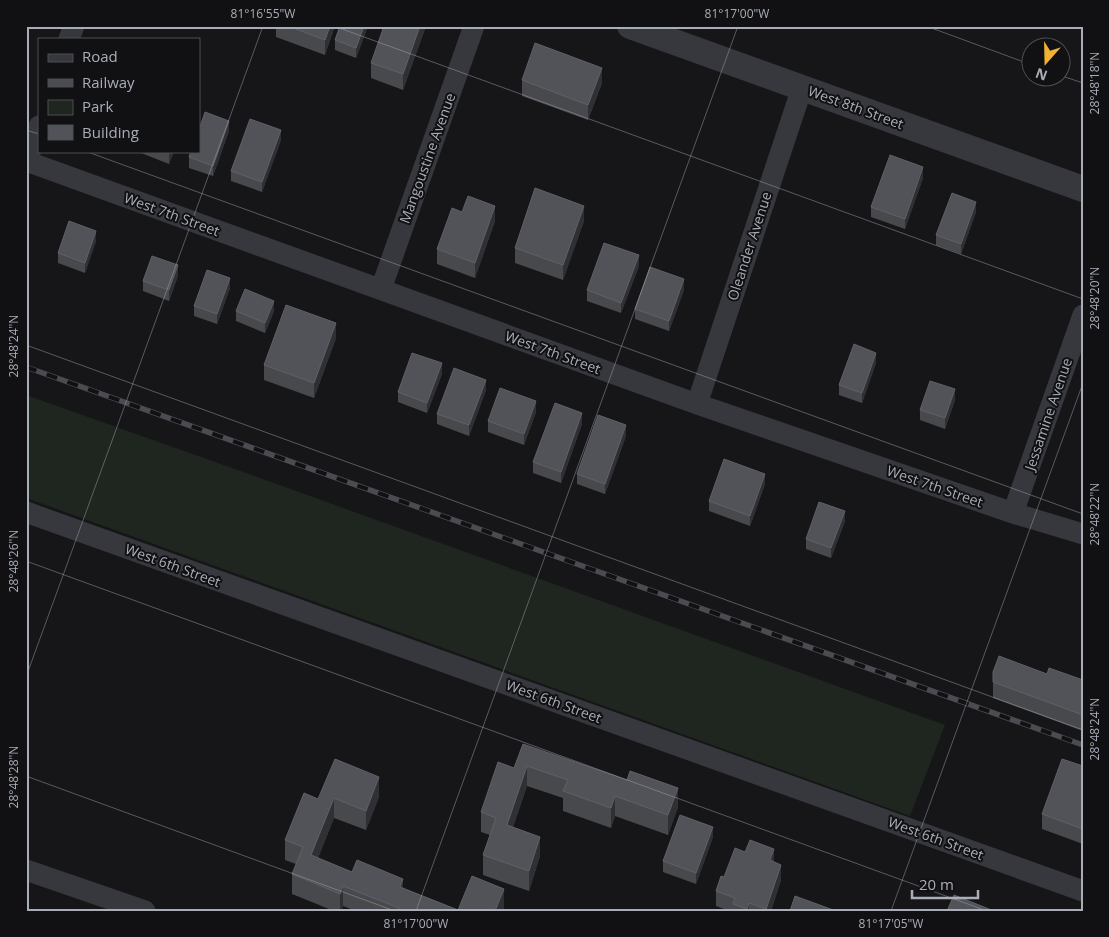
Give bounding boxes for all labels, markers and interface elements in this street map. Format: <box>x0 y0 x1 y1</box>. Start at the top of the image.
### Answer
text: 81°16'55"W <box>231 5 295 22</box>
text: 81°17'00"W <box>705 5 769 22</box>
legend <box>38 38 200 152</box>
north arrow <box>1022 38 1072 88</box>
text: Road <box>82 46 118 66</box>
text: 28°48'18"N <box>1086 52 1103 114</box>
text: N <box>1033 64 1050 86</box>
text: Railway <box>82 72 135 92</box>
street label: West 8th Street <box>806 81 906 133</box>
street label: Mangoustine Avenue <box>395 90 460 226</box>
text: Park <box>82 96 113 116</box>
text: Building <box>82 122 139 142</box>
street label: West 7th Street <box>122 188 222 240</box>
street label: Oleander Avenue <box>722 189 776 303</box>
text: 28°48'20"N <box>1086 267 1103 329</box>
text: 28°48'24"N <box>5 315 22 377</box>
street label: West 7th Street <box>503 326 603 378</box>
street label: Jessamine Avenue <box>1019 355 1076 475</box>
street label: West 7th Street <box>884 461 986 511</box>
text: 28°48'22"N <box>1086 483 1103 545</box>
text: 28°48'26"N <box>5 530 22 592</box>
street label: West 6th Street <box>123 539 223 591</box>
street label: West 6th Street <box>504 675 604 727</box>
text: 28°48'24"N <box>1086 698 1103 760</box>
text: 28°48'28"N <box>5 746 22 808</box>
street label: West 6th Street <box>886 812 986 864</box>
scale bar <box>912 867 978 899</box>
text: 20 m <box>919 874 954 894</box>
text: 81°17'00"W <box>384 915 448 932</box>
text: 81°17'05"W <box>859 915 923 932</box>

